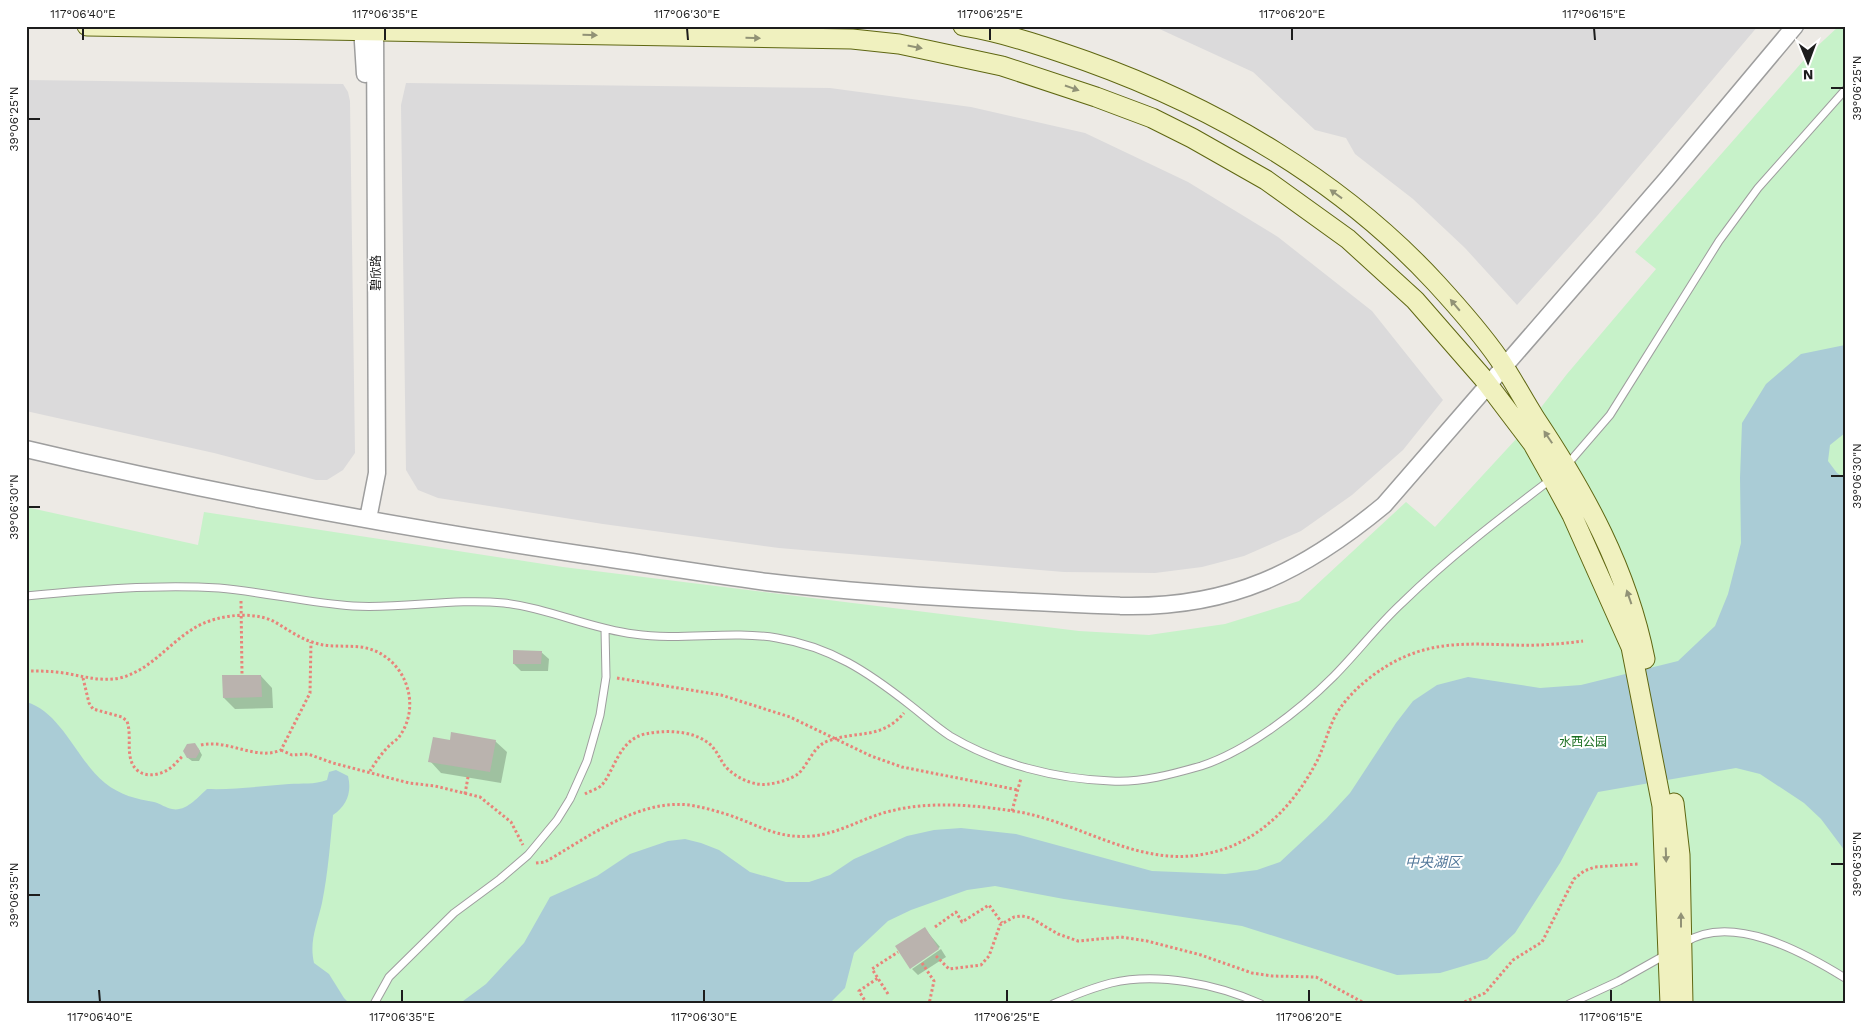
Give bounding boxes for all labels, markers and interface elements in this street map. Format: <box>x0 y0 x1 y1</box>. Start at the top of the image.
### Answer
text: 117°06'40"E <box>50 7 116 21</box>
text: 117°06'35"E <box>352 7 418 21</box>
text: 117°06'30"E <box>654 7 720 21</box>
text: 117°06'25"E <box>957 7 1023 21</box>
text: 117°06'20"E <box>1259 7 1325 21</box>
text: 117°06'15"E <box>1562 7 1626 21</box>
one-way arrow <box>583 31 599 39</box>
one-way arrow <box>745 34 761 42</box>
north arrow <box>1784 38 1834 88</box>
one-way arrow <box>907 43 922 51</box>
text: 39°06'25"N <box>1850 55 1864 121</box>
text: N <box>1803 67 1814 83</box>
one-way arrow <box>1065 84 1080 92</box>
text: 39°06'25"N <box>7 86 21 152</box>
one-way arrow <box>1330 188 1343 199</box>
street label: 碧欣路 <box>369 255 383 291</box>
one-way arrow <box>1449 298 1460 311</box>
one-way arrow <box>1543 430 1553 444</box>
text: 39°06'30"N <box>1850 443 1864 509</box>
text: 39°06'30"N <box>7 474 21 540</box>
one-way arrow <box>1625 589 1633 604</box>
park label: 水西公园 <box>1559 735 1607 749</box>
text: 39°06'35"N <box>1850 831 1864 897</box>
one-way arrow <box>1662 847 1670 863</box>
water label: 中央湖区 <box>1405 854 1463 870</box>
text: 39°06'35"N <box>7 862 21 928</box>
one-way arrow <box>1677 912 1685 928</box>
text: 117°06'40"E <box>67 1010 133 1024</box>
text: 117°06'35"E <box>369 1010 435 1024</box>
text: 117°06'30"E <box>671 1010 737 1024</box>
text: 117°06'25"E <box>974 1010 1040 1024</box>
text: 117°06'20"E <box>1276 1010 1342 1024</box>
text: 117°06'15"E <box>1579 1010 1643 1024</box>

